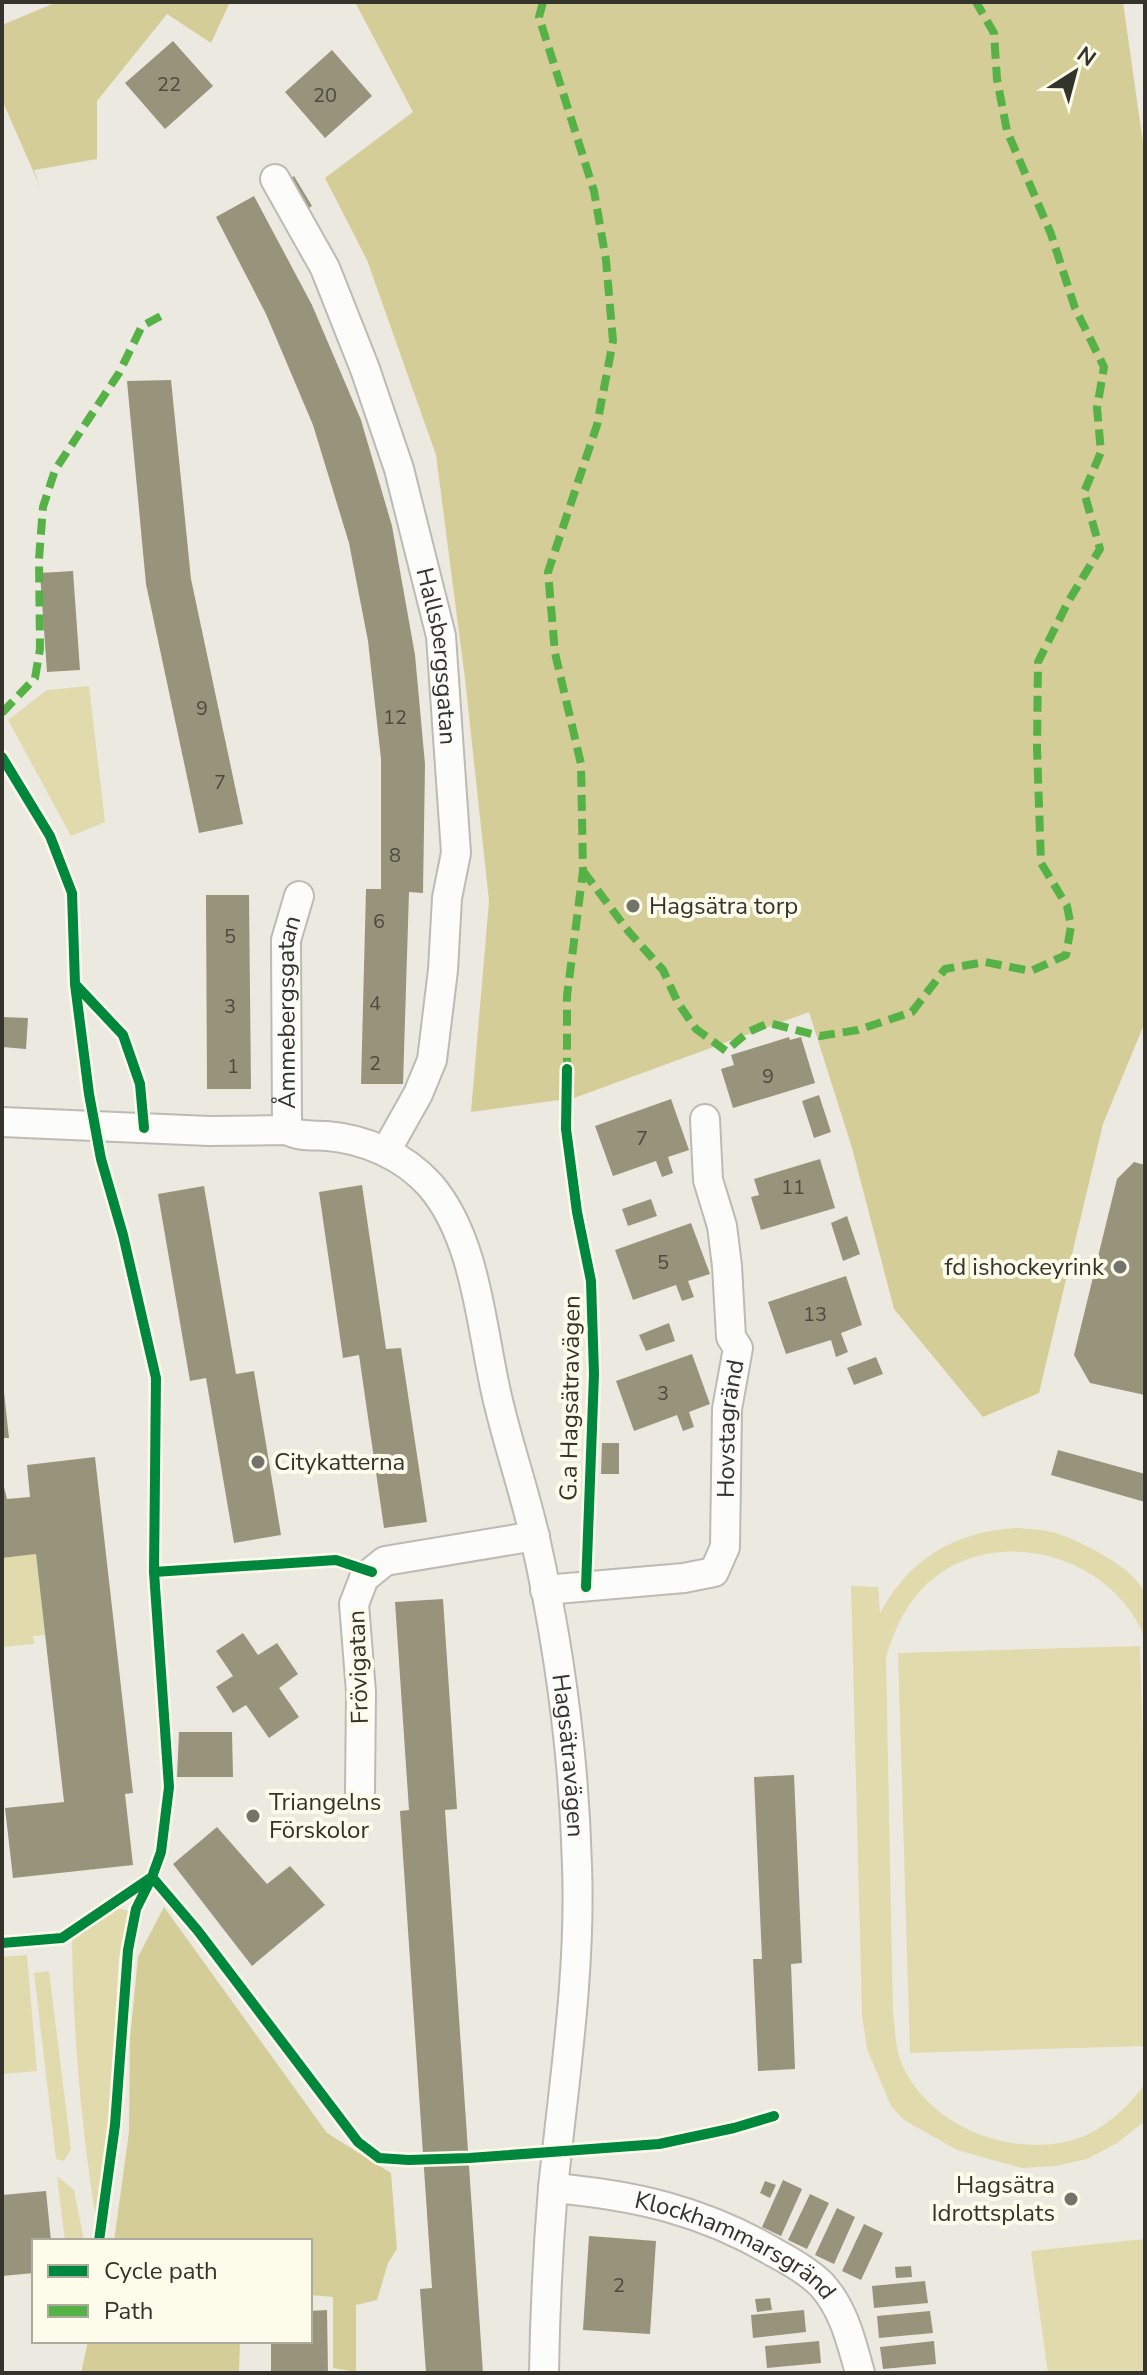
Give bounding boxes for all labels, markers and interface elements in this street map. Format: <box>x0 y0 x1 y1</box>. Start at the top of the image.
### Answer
north arrow <box>1035 32 1115 112</box>
text: N <box>1071 40 1102 74</box>
house number: 22 <box>157 71 181 98</box>
house number: 20 <box>313 82 337 109</box>
street label: Hallsbergsgatan <box>408 564 464 746</box>
house number: 9 <box>196 695 208 722</box>
house number: 12 <box>383 704 407 731</box>
house number: 7 <box>214 769 226 796</box>
house number: 8 <box>389 842 401 869</box>
place label: Hagsätra torp <box>649 890 798 922</box>
marker: Hagsätra torp <box>624 897 642 915</box>
house number: 6 <box>373 908 385 935</box>
street label: Åmmebergsgatan <box>270 912 308 1109</box>
house number: 5 <box>224 923 236 950</box>
house number: 4 <box>369 990 381 1017</box>
house number: 3 <box>224 993 236 1020</box>
house number: 2 <box>369 1050 381 1077</box>
house number: 1 <box>227 1053 239 1080</box>
house number: 9 <box>762 1063 774 1090</box>
house number: 7 <box>636 1125 648 1152</box>
house number: 11 <box>781 1174 805 1201</box>
house number: 5 <box>657 1249 669 1276</box>
place label: fd ishockeyrink <box>945 1251 1105 1283</box>
marker: fd ishockeyrink <box>1111 1258 1129 1276</box>
street label: G.a Hagsätravägen <box>552 1295 588 1501</box>
house number: 13 <box>803 1301 827 1328</box>
street label: Hovstagränd <box>710 1357 752 1498</box>
house number: 3 <box>657 1380 669 1407</box>
place label: Citykatterna <box>274 1446 405 1478</box>
marker: Citykatterna <box>249 1453 267 1471</box>
street label: Frövigatan <box>340 1609 376 1725</box>
street label: Hagsätravägen <box>544 1672 592 1838</box>
place label: Triangelns Förskolor <box>269 1786 381 1846</box>
marker: Triangelns Förskolor <box>244 1807 262 1825</box>
place label: Hagsätra Idrottsplats <box>931 2169 1055 2229</box>
street label: Klockhammarsgränd <box>632 2184 844 2306</box>
marker: Hagsätra Idrottsplats <box>1062 2190 1080 2208</box>
legend <box>32 2239 312 2343</box>
text: Cycle path <box>104 2255 218 2287</box>
house number: 2 <box>613 2272 625 2299</box>
text: Path <box>104 2295 153 2327</box>

